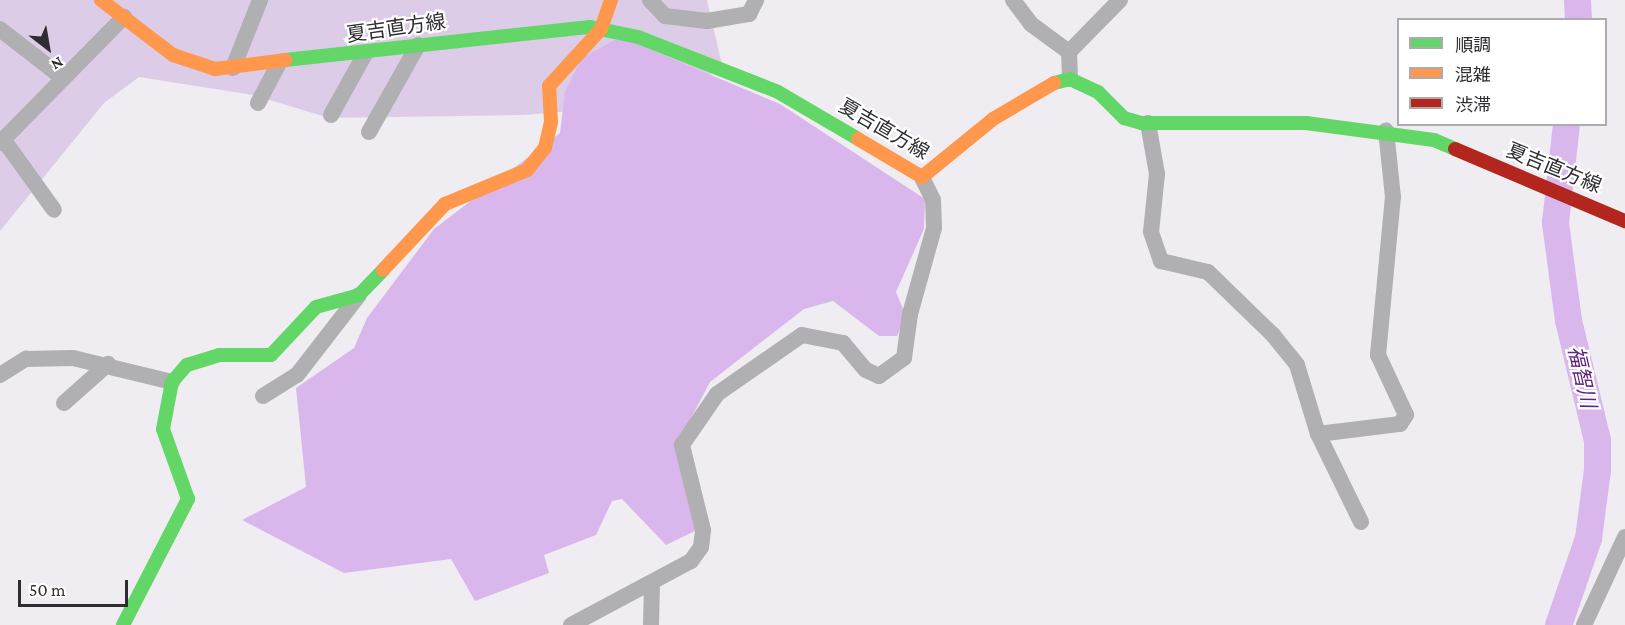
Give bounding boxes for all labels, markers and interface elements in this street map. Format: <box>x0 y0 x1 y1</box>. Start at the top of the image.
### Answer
street label: 夏吉直方線 <box>345 9 447 47</box>
north arrow <box>18 18 78 78</box>
legend <box>1397 18 1607 126</box>
text: 順調 <box>1455 35 1491 55</box>
text: N <box>48 54 67 74</box>
text: 混雑 <box>1455 65 1491 85</box>
street label: 夏吉直方線 <box>835 94 933 164</box>
text: 渋滞 <box>1455 95 1491 115</box>
street label: 夏吉直方線 <box>1503 138 1605 198</box>
water label: 福智川 <box>1563 343 1601 411</box>
scale bar <box>21 568 130 606</box>
text: 50 m <box>29 580 66 600</box>

